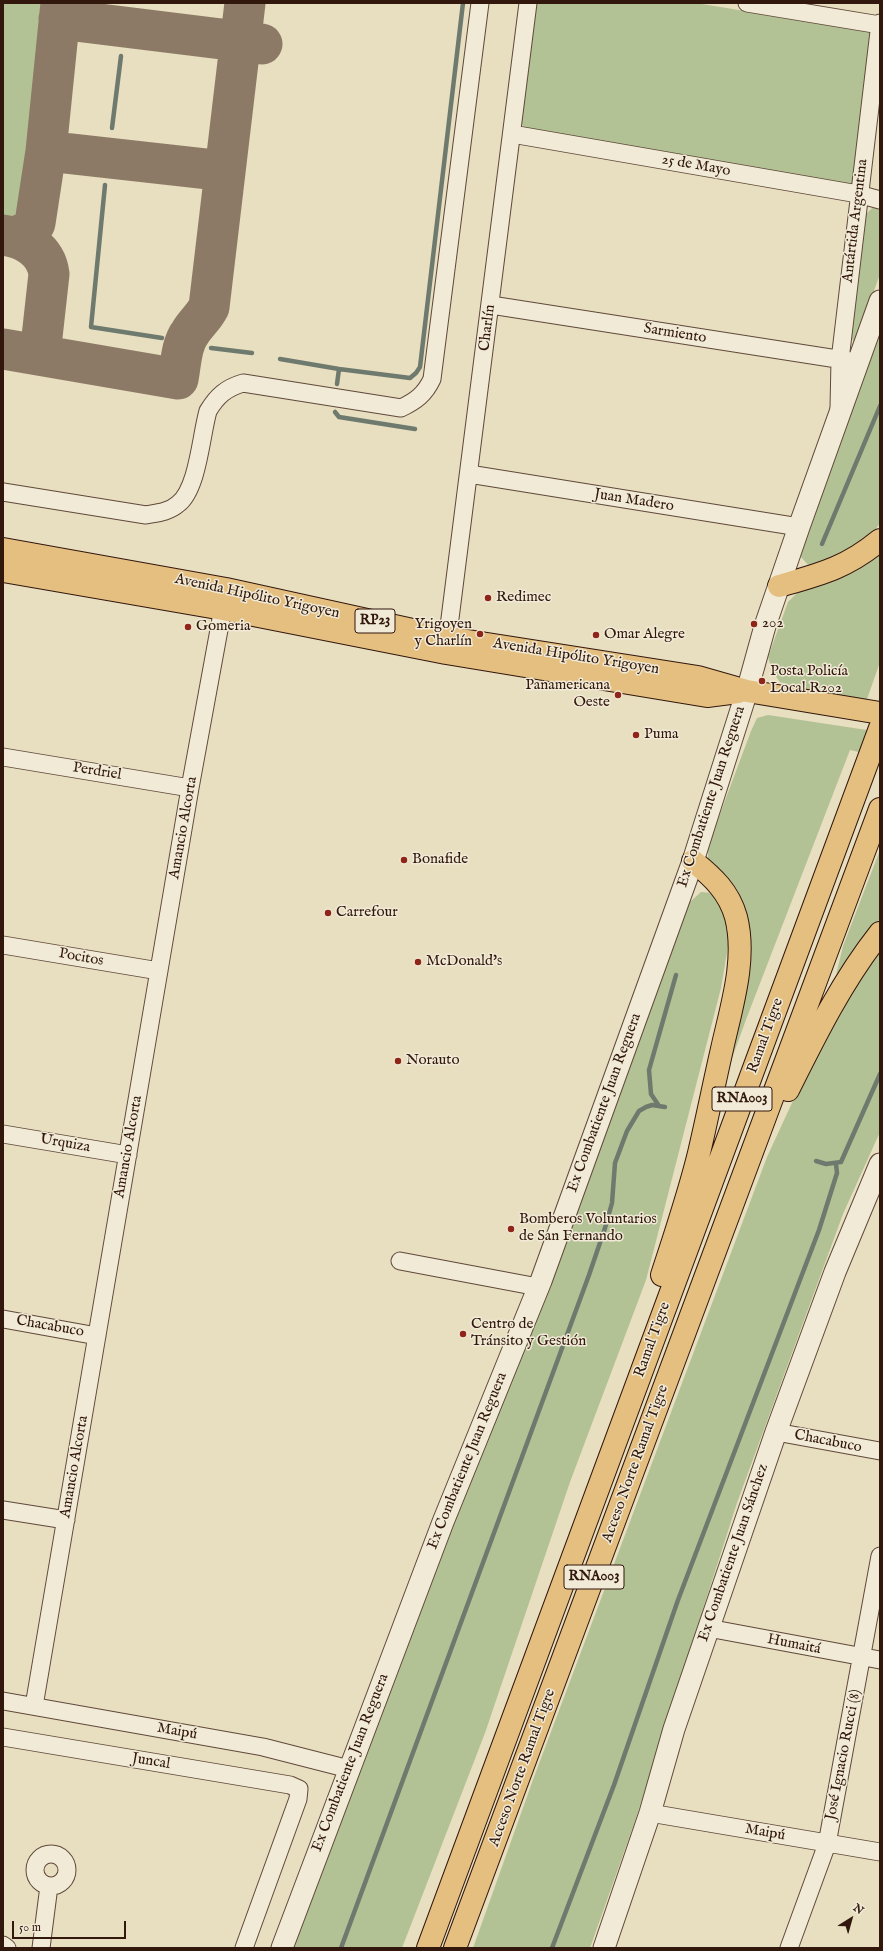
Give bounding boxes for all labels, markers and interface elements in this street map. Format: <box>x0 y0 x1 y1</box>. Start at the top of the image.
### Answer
street label: 25 de Mayo <box>660 151 732 181</box>
street label: Antártida Argentina <box>839 158 873 284</box>
street label: Charlín <box>476 304 500 352</box>
street label: Sarmiento <box>642 320 708 348</box>
street label: Juan Madero <box>593 486 675 516</box>
street label: Avenida Hipólito Yrigoyen <box>173 571 341 623</box>
place label: Redimec <box>496 589 551 607</box>
marker: Redimec <box>483 593 493 603</box>
road number: RP23 <box>355 609 395 633</box>
place label: 202 <box>762 615 783 633</box>
place label: Yrigoyen y Charlín <box>415 616 472 651</box>
place label: Gomeria <box>196 618 250 636</box>
marker: 202 <box>749 619 759 629</box>
marker: Gomeria <box>183 622 193 632</box>
place label: Omar Alegre <box>604 626 685 644</box>
marker: Yrigoyen y Charlín <box>475 629 485 639</box>
marker: Omar Alegre <box>591 630 601 640</box>
street label: Avenida Hipólito Yrigoyen <box>492 635 660 679</box>
place label: Posta Policía Local R202 <box>770 663 848 698</box>
marker: Posta Policía Local R202 <box>757 676 767 686</box>
place label: Panamericana Oeste <box>525 677 610 712</box>
marker: Panamericana Oeste <box>613 690 623 700</box>
street label: Ex Combatiente Juan Reguera <box>674 704 750 890</box>
place label: Puma <box>644 726 679 744</box>
marker: Puma <box>631 730 641 740</box>
street label: Perdriel <box>71 759 123 785</box>
street label: Amancio Alcorta <box>166 775 202 881</box>
place label: Bonafide <box>412 851 468 869</box>
marker: Bonafide <box>399 855 409 865</box>
place label: Carrefour <box>336 904 398 922</box>
marker: Carrefour <box>323 908 333 918</box>
street label: Pocitos <box>57 945 105 971</box>
place label: McDonald's <box>426 953 502 971</box>
marker: McDonald's <box>413 957 423 967</box>
street label: Ramal Tigre <box>744 996 788 1076</box>
street label: Ex Combatiente Juan Reguera <box>564 1011 646 1195</box>
place label: Norauto <box>406 1052 460 1070</box>
marker: Norauto <box>393 1056 403 1066</box>
road number: RNA003 <box>712 1087 772 1111</box>
street label: Amancio Alcorta <box>111 1094 147 1200</box>
street label: Urquiza <box>39 1131 91 1157</box>
place label: Bomberos Voluntarios de San Fernando <box>519 1211 657 1246</box>
marker: Bomberos Voluntarios de San Fernando <box>506 1224 516 1234</box>
street label: Ramal Tigre <box>631 1300 675 1380</box>
street label: Chacabuco <box>15 1312 85 1342</box>
place label: Centro de Tránsito y Gestión <box>471 1316 586 1351</box>
marker: Centro de Tránsito y Gestión <box>458 1329 468 1339</box>
street label: Ex Combatiente Juan Reguera <box>424 1370 512 1552</box>
street label: Acceso Norte Ramal Tigre <box>599 1383 673 1545</box>
street label: Amancio Alcorta <box>57 1414 93 1520</box>
street label: Chacabuco <box>793 1427 863 1457</box>
street label: Ex Combatiente Juan Sánchez <box>695 1462 773 1644</box>
road number: RNA003 <box>564 1565 624 1589</box>
street label: Humaitá <box>766 1631 822 1659</box>
street label: Ex Combatiente Juan Reguera <box>309 1671 393 1855</box>
street label: Acceso Norte Ramal Tigre <box>486 1687 560 1849</box>
street label: José Ignacio Rucci (8) <box>822 1688 866 1822</box>
street label: Maipú <box>156 1720 198 1744</box>
street label: Juncal <box>131 1750 171 1774</box>
street label: Maipú <box>744 1821 786 1845</box>
north arrow <box>831 1899 871 1939</box>
text: N <box>850 1901 866 1918</box>
scale bar <box>14 1913 128 1939</box>
text: 50 m <box>19 1920 41 1935</box>

